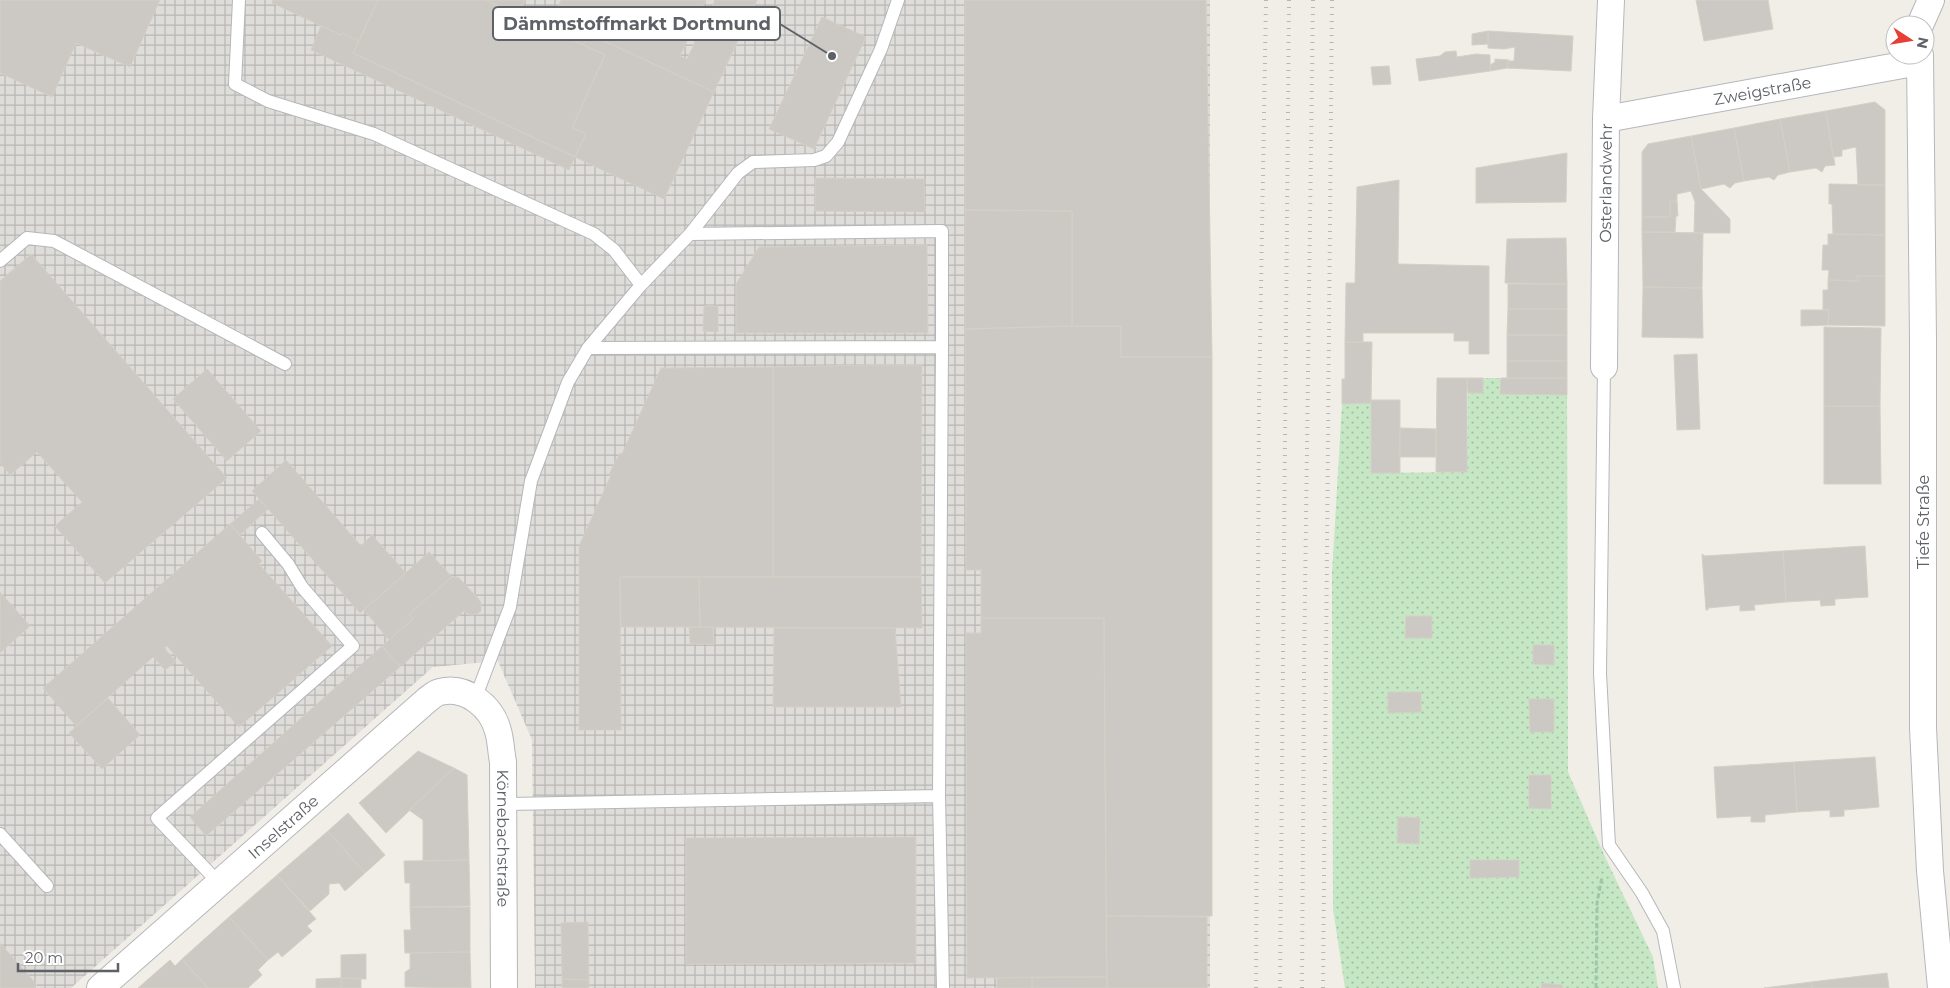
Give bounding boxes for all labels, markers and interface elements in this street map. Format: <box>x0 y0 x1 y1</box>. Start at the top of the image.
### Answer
callout: Dämmstoffmarkt Dortmund <box>493 7 780 40</box>
text: Dämmstoffmarkt Dortmund <box>503 13 771 35</box>
north arrow <box>1885 15 1935 65</box>
text: N <box>1913 35 1933 50</box>
street label: Zweigstraße <box>1712 73 1813 109</box>
street label: Osterlandwehr <box>1596 123 1616 243</box>
street label: Tiefe Straße <box>1914 475 1933 569</box>
street label: Körnebachstraße <box>493 769 513 907</box>
street label: Inselstraße <box>244 791 323 863</box>
scale bar <box>18 940 118 972</box>
text: 20 m <box>25 948 63 967</box>

